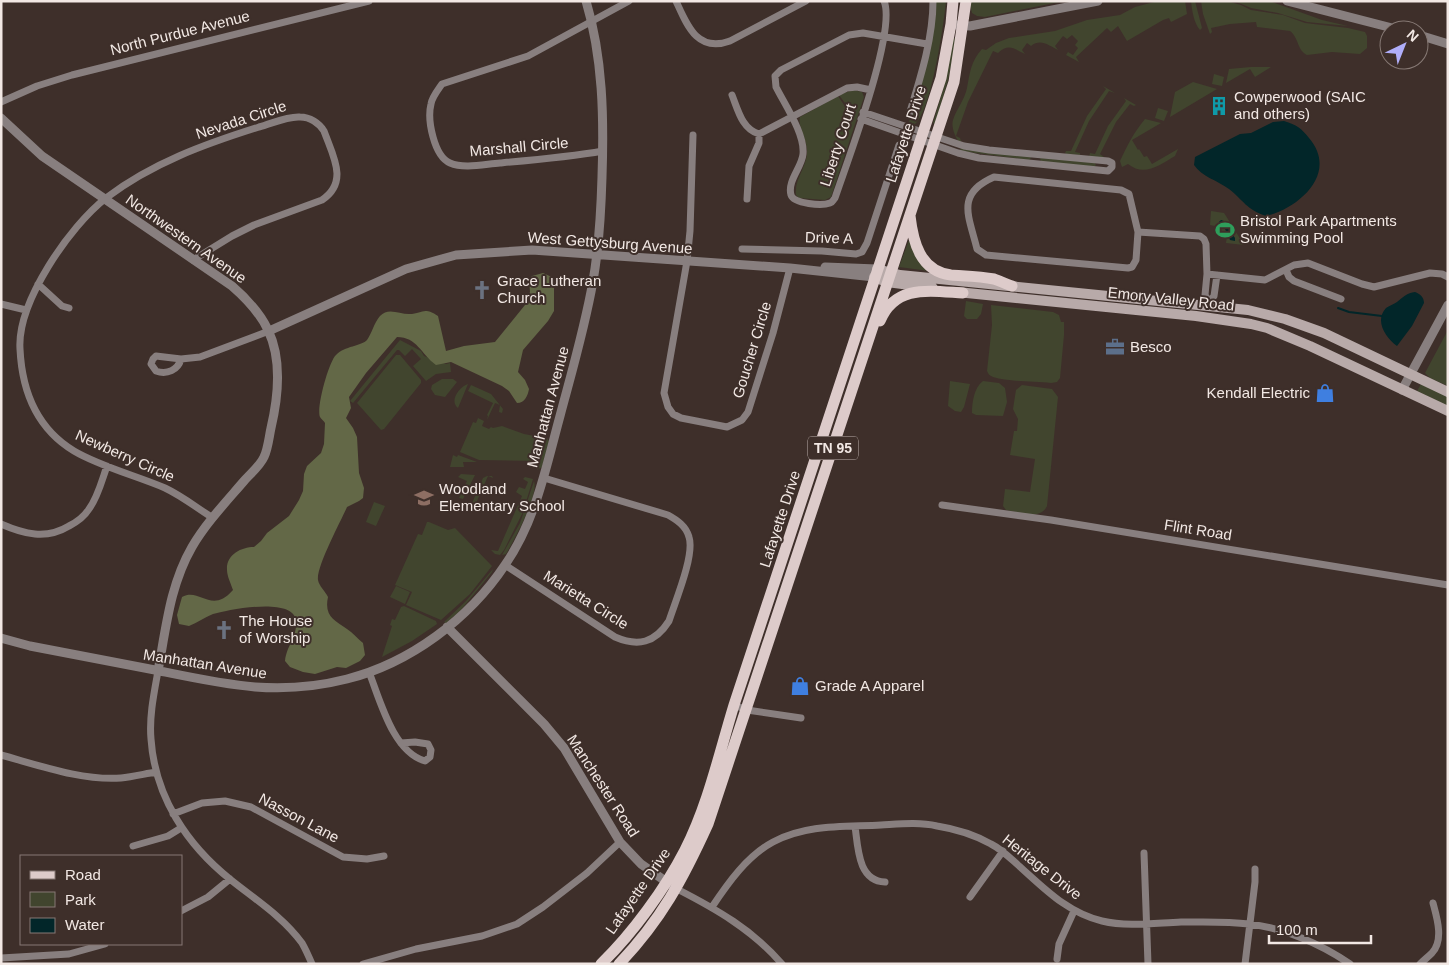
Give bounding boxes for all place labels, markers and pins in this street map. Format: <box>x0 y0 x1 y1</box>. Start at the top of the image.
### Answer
place label: Cowperwood (SAIC and others) <box>1234 88 1366 122</box>
building icon: Cowperwood (SAIC and others) <box>1208 95 1230 117</box>
place label: Bristol Park Apartments Swimming Pool <box>1240 212 1397 246</box>
sports icon: Bristol Park Apartments Swimming Pool <box>1214 219 1236 241</box>
place label: Grace Lutheran Church <box>497 272 601 306</box>
church icon: Grace Lutheran Church <box>471 279 493 301</box>
office icon: Besco <box>1104 336 1126 358</box>
place label: Besco <box>1130 338 1172 355</box>
shop icon: Kendall Electric <box>1314 382 1336 404</box>
place label: Kendall Electric <box>1207 384 1310 401</box>
place label: Woodland Elementary School <box>439 480 565 514</box>
school or university icon: Woodland Elementary School <box>413 487 435 509</box>
place label: The House of Worship <box>239 612 312 646</box>
church icon: The House of Worship <box>213 619 235 641</box>
shop icon: Grade A Apparel <box>789 675 811 697</box>
place label: Grade A Apparel <box>815 677 924 694</box>

